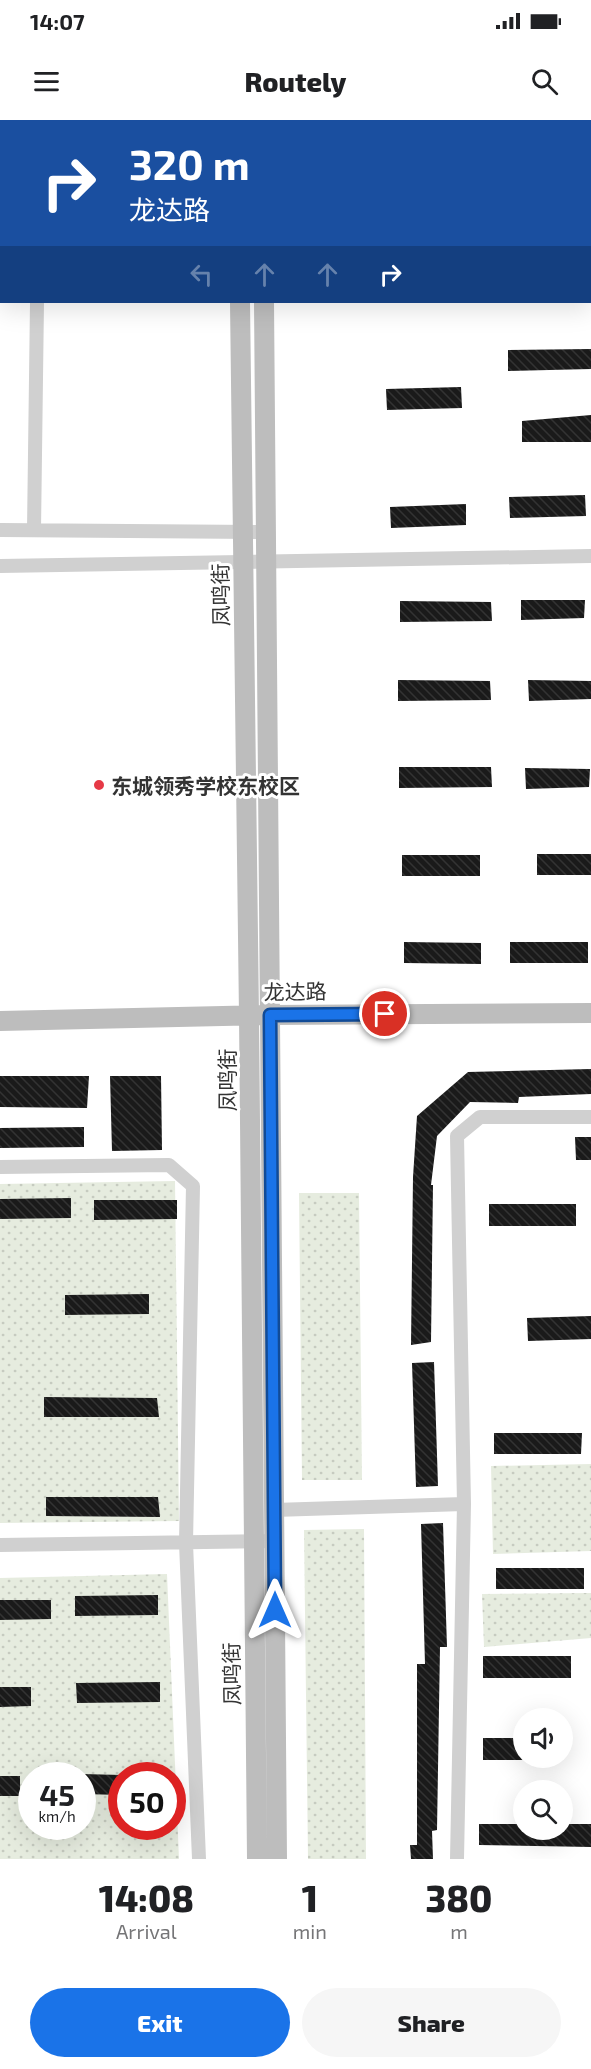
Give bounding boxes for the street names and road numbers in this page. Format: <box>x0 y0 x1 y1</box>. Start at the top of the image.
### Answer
street label: 凤鸣街 <box>207 563 233 627</box>
street label: 龙达路 <box>263 978 327 1004</box>
street label: 凤鸣街 <box>214 1049 239 1112</box>
street label: 凤鸣街 <box>218 1642 244 1706</box>

